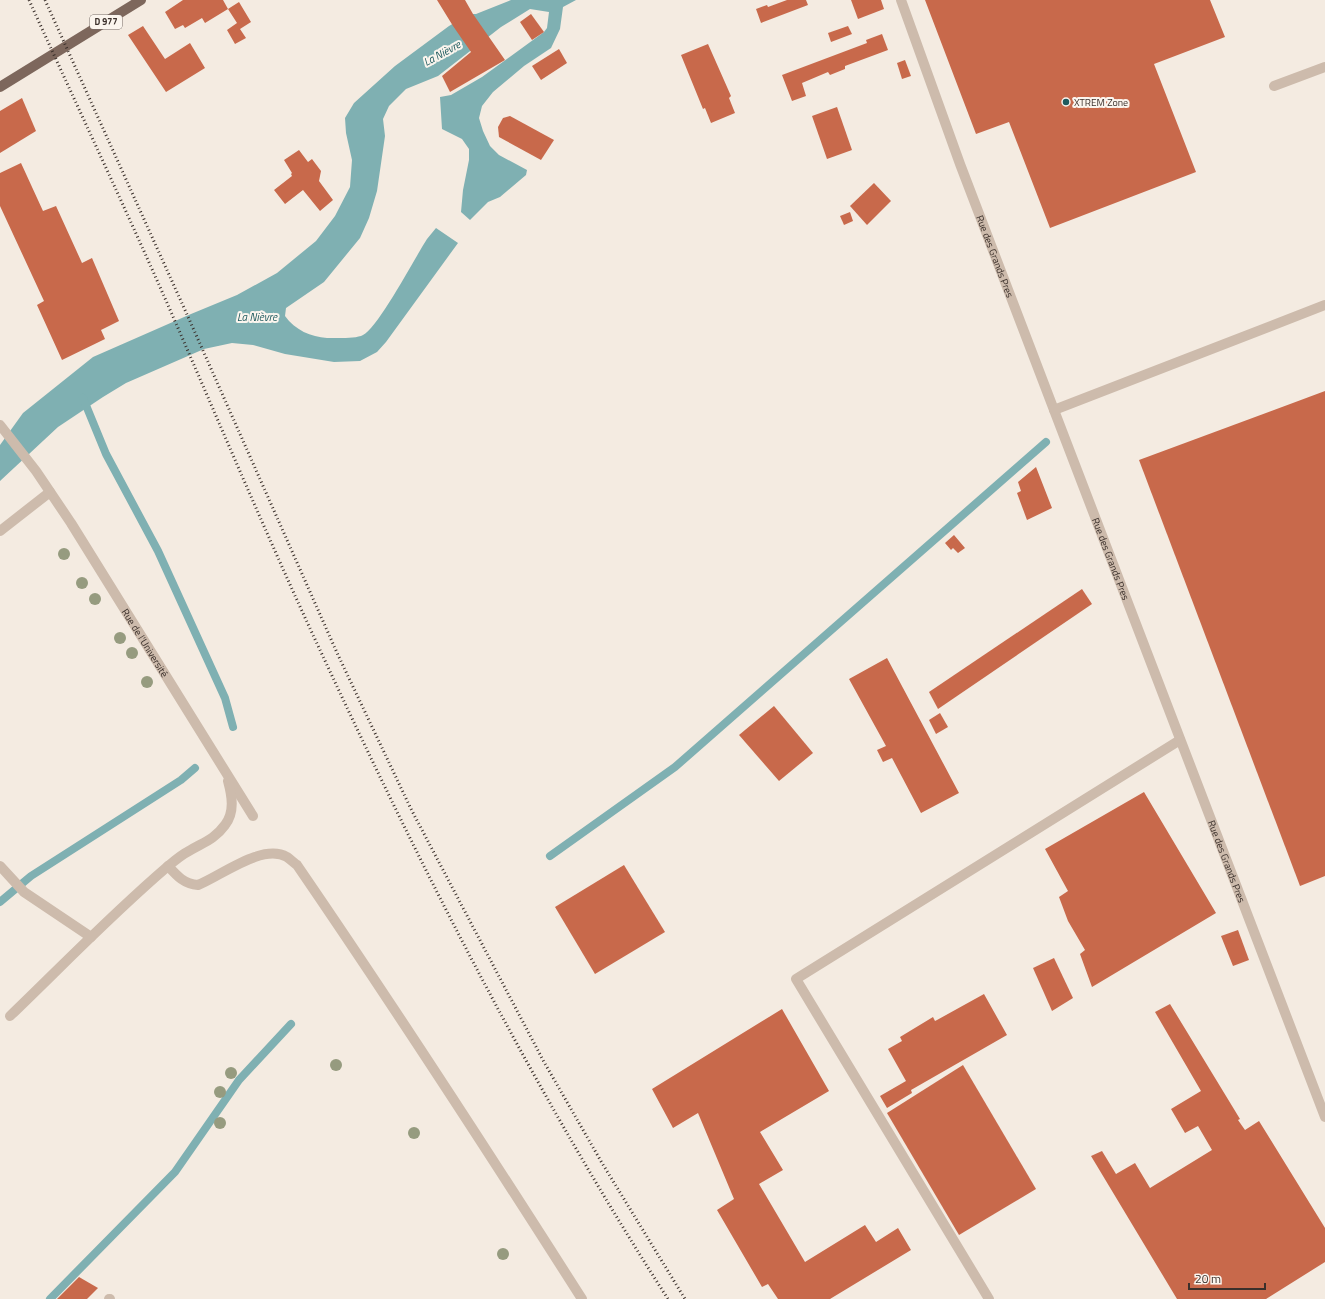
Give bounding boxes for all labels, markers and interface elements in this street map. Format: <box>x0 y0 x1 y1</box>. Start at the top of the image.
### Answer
road number: D 977 <box>90 15 122 29</box>
water label: La Nièvre <box>421 36 464 70</box>
place label: XTREM Zone <box>1074 95 1128 110</box>
marker: XTREM Zone <box>1061 97 1071 107</box>
street label: Rue des Grands Pres <box>972 213 1017 300</box>
water label: La Nièvre <box>237 309 278 325</box>
street label: Rue des Grands Pres <box>1088 516 1133 603</box>
street label: Rue de l'Université <box>118 606 172 680</box>
street label: Rue des Grands Pres <box>1204 818 1249 905</box>
scale bar <box>1189 1265 1265 1291</box>
text: 20 m <box>1195 1269 1221 1288</box>

